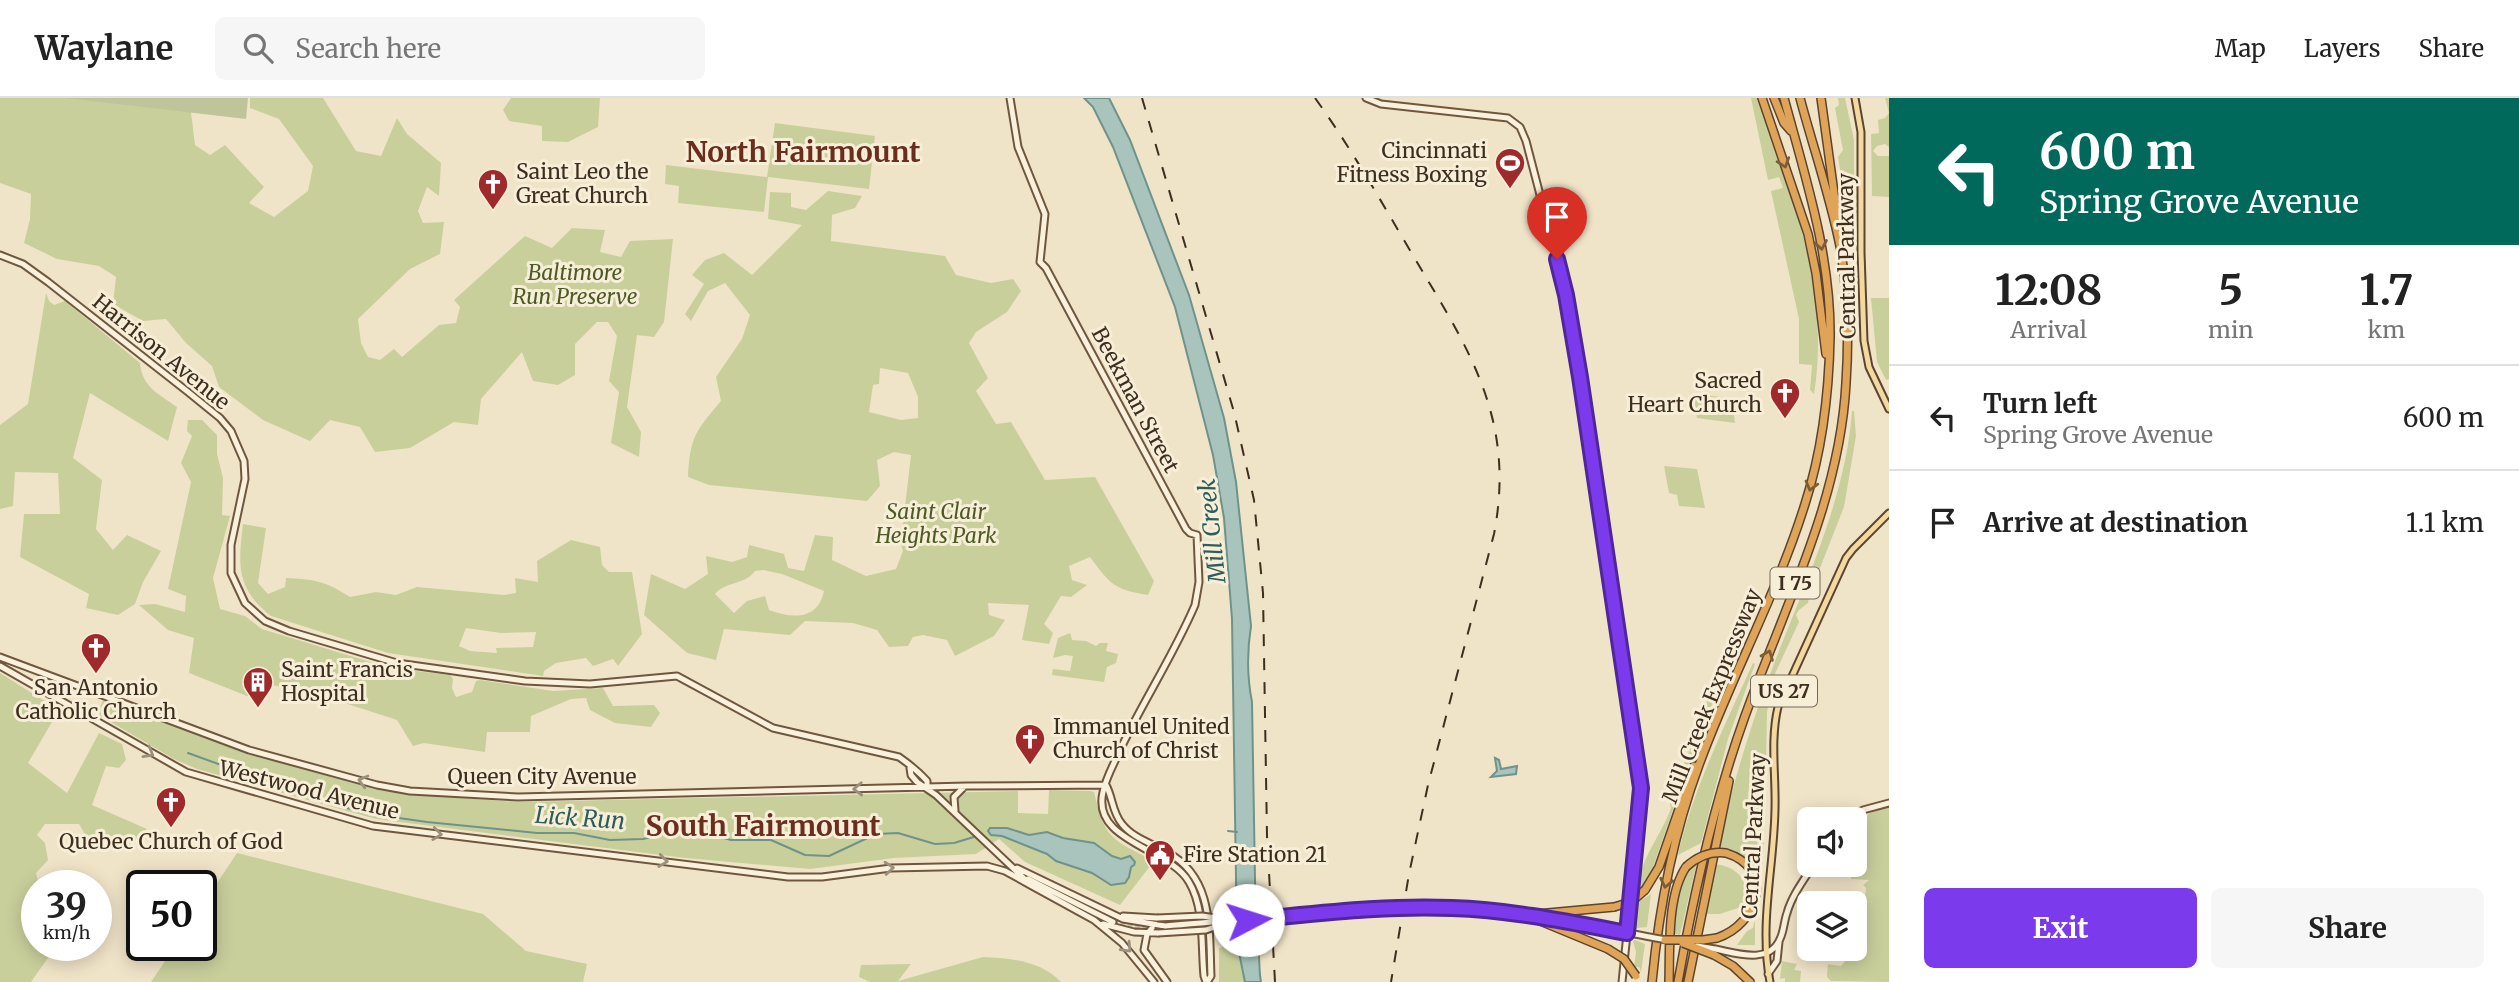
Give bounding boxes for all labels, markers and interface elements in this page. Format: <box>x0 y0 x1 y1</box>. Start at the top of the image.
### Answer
search box <box>215 17 705 80</box>
text: Waylane <box>35 28 173 69</box>
icon: search <box>239 29 277 67</box>
text: Search here <box>295 32 441 65</box>
text: Map <box>2215 33 2266 64</box>
text: Layers <box>2304 33 2380 64</box>
text: Share <box>2418 33 2484 64</box>
text: 600 m <box>2039 121 2195 182</box>
icon: left <box>1924 126 2015 217</box>
district label: North Fairmount <box>686 134 920 170</box>
place label: Cincinnati Fitness Boxing <box>1337 137 1487 188</box>
sports icon: Cincinnati Fitness Boxing <box>1493 146 1527 190</box>
one-way arrow <box>1776 156 1790 168</box>
place label: Saint Leo the Great Church <box>516 158 648 209</box>
church icon: Saint Leo the Great Church <box>476 167 510 211</box>
street label: Central Parkway <box>1832 172 1861 339</box>
text: Spring Grove Avenue <box>2039 182 2359 222</box>
pin <box>1527 187 1587 259</box>
icon: arrive <box>1538 198 1576 236</box>
one-way arrow <box>1813 239 1828 251</box>
park label: Baltimore Run Preserve <box>513 259 637 310</box>
text: 12:08 <box>1995 264 2102 316</box>
text: 5 <box>2219 264 2243 316</box>
text: 1.7 <box>2359 264 2413 316</box>
street label: Harrison Avenue <box>87 288 235 415</box>
text: Arrival <box>2010 315 2087 344</box>
text: min <box>2208 315 2254 344</box>
text: km <box>2368 315 2405 344</box>
street label: Beekman Street <box>1086 322 1185 477</box>
place label: Sacred Heart Church <box>1627 367 1762 418</box>
church icon: Sacred Heart Church <box>1768 376 1802 420</box>
text: Turn left <box>1983 387 2097 420</box>
icon: left <box>1924 399 1962 437</box>
text: 600 m <box>2403 401 2484 434</box>
text: Spring Grove Avenue <box>1983 420 2213 449</box>
water label: Mill Creek <box>1192 477 1232 586</box>
one-way arrow <box>1804 479 1819 491</box>
park label: Saint Clair Heights Park <box>875 498 997 549</box>
icon: arrive <box>1924 504 1962 542</box>
text: Arrive at destination <box>1983 506 2248 539</box>
text: 1.1 km <box>2406 506 2484 539</box>
road number: I 75 <box>1770 568 1820 598</box>
street label: Mill Creek Expressway <box>1656 584 1767 807</box>
church icon: San Antonio Catholic Church <box>79 631 113 675</box>
one-way arrow <box>1760 650 1774 662</box>
place label: Saint Francis Hospital <box>281 656 413 707</box>
building icon: Saint Francis Hospital <box>241 665 275 709</box>
place label: San Antonio Catholic Church <box>16 674 177 725</box>
road number: US 27 <box>1751 676 1817 706</box>
place label: Immanuel United Church of Christ <box>1053 713 1230 764</box>
church icon: Immanuel United Church of Christ <box>1013 722 1047 766</box>
one-way arrow <box>142 745 155 758</box>
street label: Central Parkway <box>1736 752 1771 920</box>
street label: Westwood Avenue <box>215 754 402 825</box>
street label: Queen City Avenue <box>448 763 637 790</box>
one-way arrow <box>357 775 369 789</box>
one-way arrow <box>853 781 863 797</box>
church icon: Quebec Church of God <box>154 785 188 829</box>
water label: Lick Run <box>534 800 626 835</box>
map controls <box>1797 807 1867 961</box>
button: sound <box>1797 807 1867 877</box>
district label: South Fairmount <box>645 808 881 844</box>
one-way arrow <box>432 827 443 842</box>
place label: Quebec Church of God <box>59 828 283 855</box>
public building icon: Fire Station 21 <box>1143 838 1177 882</box>
place label: Fire Station 21 <box>1183 841 1326 868</box>
one-way arrow <box>658 853 669 868</box>
one-way arrow <box>884 861 895 876</box>
speed limit sign: 50 <box>126 870 217 961</box>
one-way arrow <box>1659 877 1674 889</box>
position arrow <box>1211 883 1285 957</box>
text: 39 <box>46 884 87 928</box>
button: Exit <box>1924 888 2197 968</box>
button: Share <box>2211 888 2484 968</box>
button: layers <box>1797 891 1867 961</box>
text: km/h <box>43 921 90 944</box>
one-way arrow <box>1118 940 1131 953</box>

